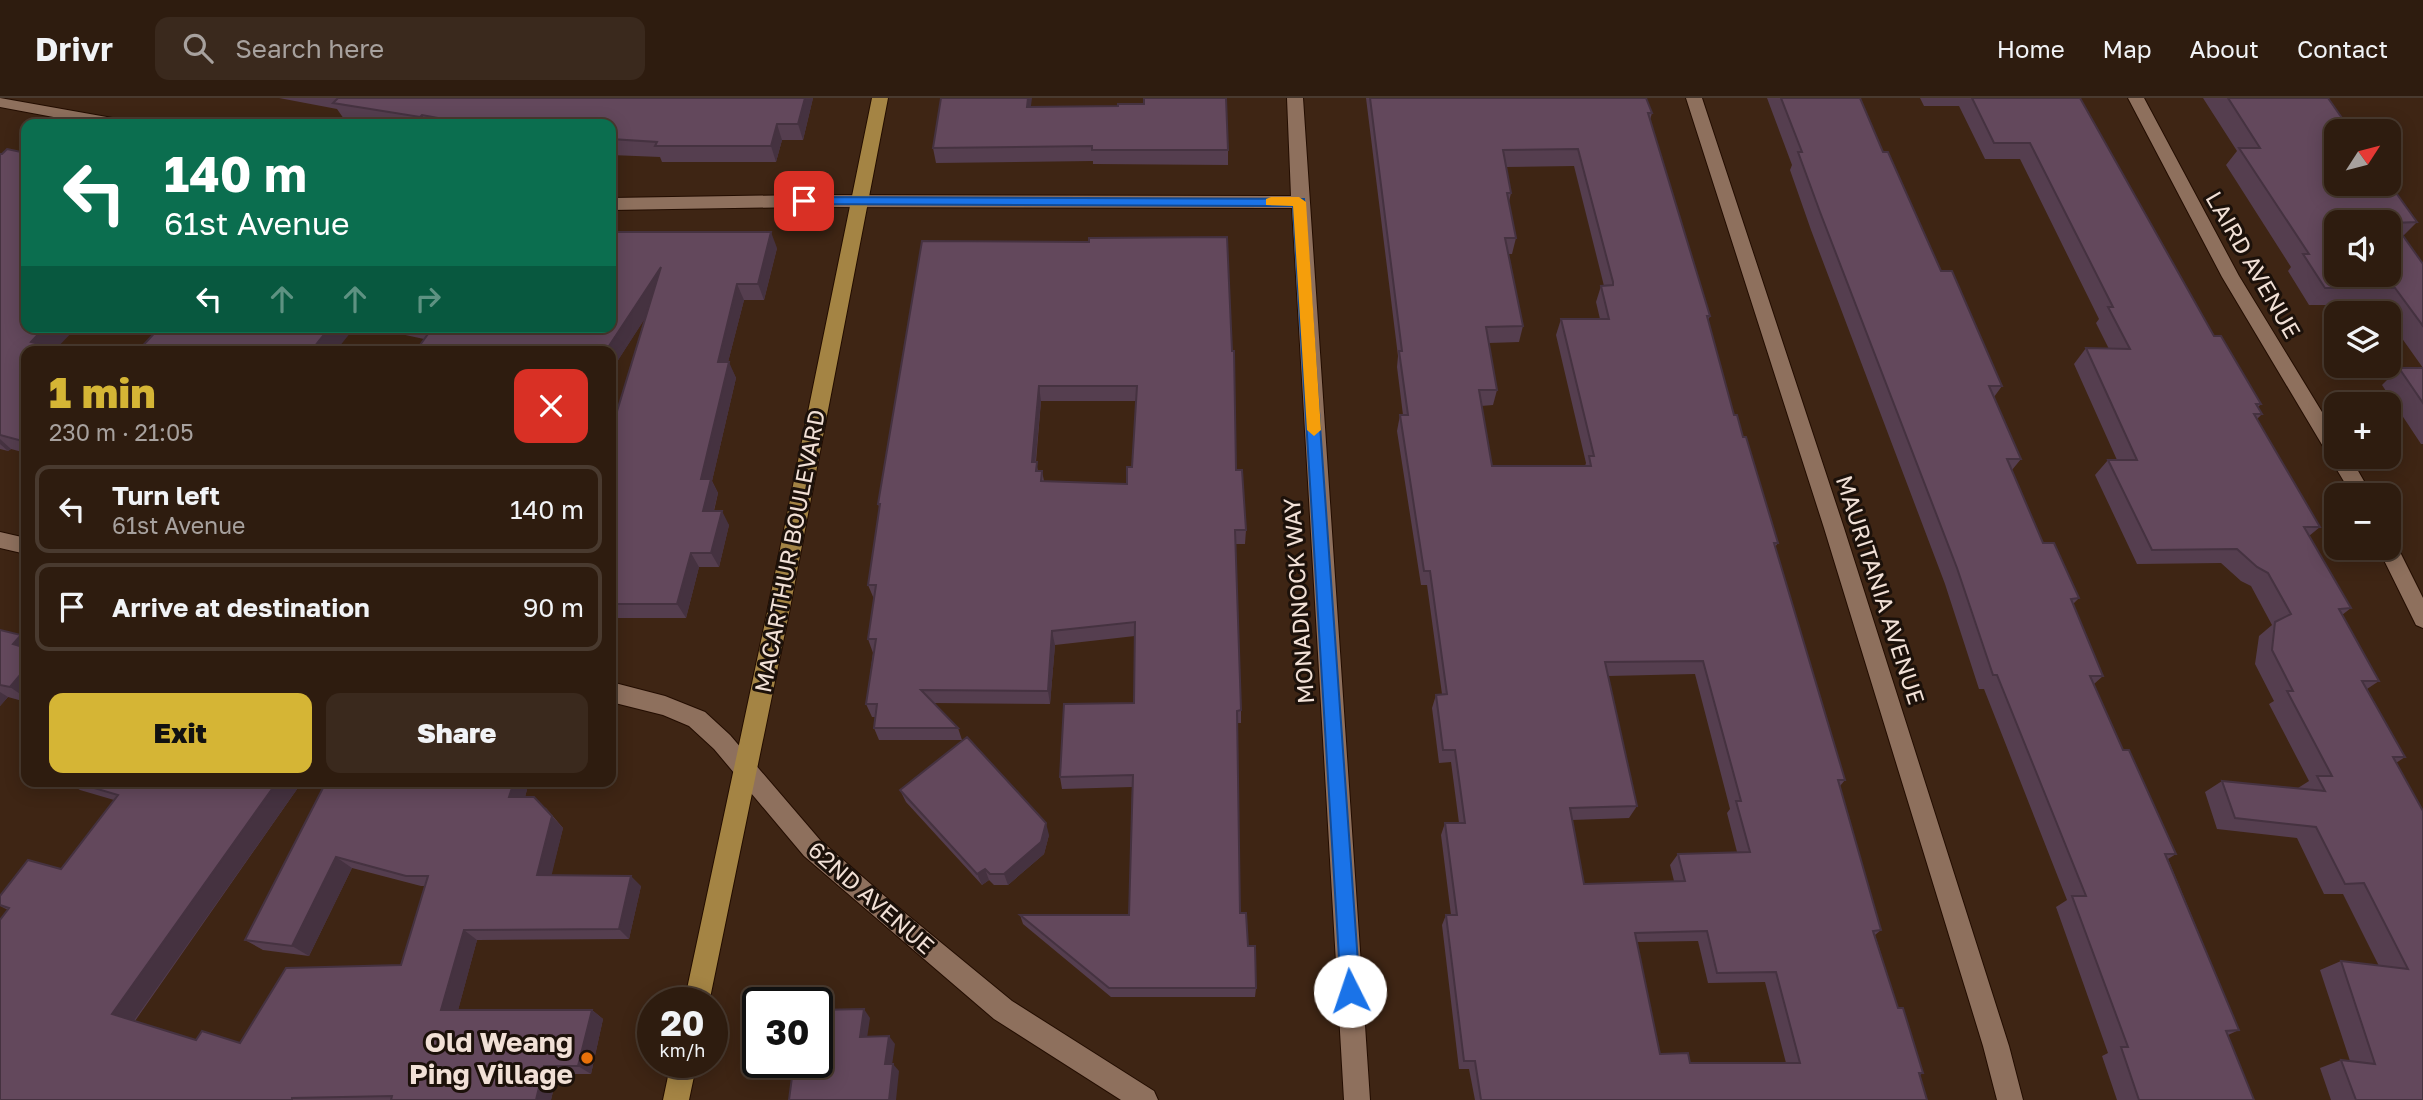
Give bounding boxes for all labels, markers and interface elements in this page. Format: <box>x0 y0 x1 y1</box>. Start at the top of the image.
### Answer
search box <box>155 17 645 80</box>
text: Drivr <box>35 29 113 68</box>
icon: search <box>179 29 217 67</box>
text: Search here <box>235 33 384 64</box>
text: Home <box>1997 34 2065 63</box>
text: Map <box>2103 34 2152 63</box>
text: About <box>2190 34 2259 63</box>
text: Contact <box>2297 34 2388 63</box>
north arrow <box>2324 119 2401 196</box>
map controls <box>2324 119 2401 560</box>
text: 140 m <box>164 144 307 203</box>
icon: left <box>49 147 140 238</box>
pin <box>774 171 834 231</box>
icon: arrive <box>785 182 823 220</box>
street label: LAIRD AVENUE <box>2200 186 2307 343</box>
text: 61st Avenue <box>164 204 350 242</box>
button: sound <box>2324 210 2401 287</box>
icon: left <box>190 280 228 318</box>
icon: ahead <box>263 280 301 318</box>
icon: ahead <box>336 280 374 318</box>
icon: right <box>409 280 447 318</box>
button: layers <box>2324 301 2401 378</box>
text: 1 min <box>49 367 156 417</box>
button: close <box>514 369 588 443</box>
button: + <box>2324 392 2401 469</box>
street label: MACARTHUR BOULEVARD <box>748 407 830 695</box>
text: 230 m · 21:05 <box>49 418 194 446</box>
street label: MAURITANIA AVENUE <box>1831 472 1931 708</box>
text: Turn left <box>112 480 220 511</box>
button: − <box>2324 483 2401 560</box>
icon: left <box>53 490 91 528</box>
text: 140 m <box>510 494 584 525</box>
street label: MONADNOCK WAY <box>1277 497 1319 705</box>
text: 61st Avenue <box>112 511 245 539</box>
icon: arrive <box>53 588 91 626</box>
text: Arrive at destination <box>112 592 370 623</box>
text: 90 m <box>523 592 584 623</box>
button: Exit <box>49 693 312 773</box>
button: Share <box>326 693 588 773</box>
street label: 62ND AVENUE <box>803 835 940 960</box>
position arrow <box>1313 954 1387 1028</box>
speed limit sign: 30 <box>742 987 833 1078</box>
text: 20 <box>660 1002 705 1044</box>
place label: Old Weang Ping Village <box>409 1025 573 1090</box>
text: km/h <box>660 1039 705 1061</box>
marker: Old Weang Ping Village <box>579 1050 595 1066</box>

